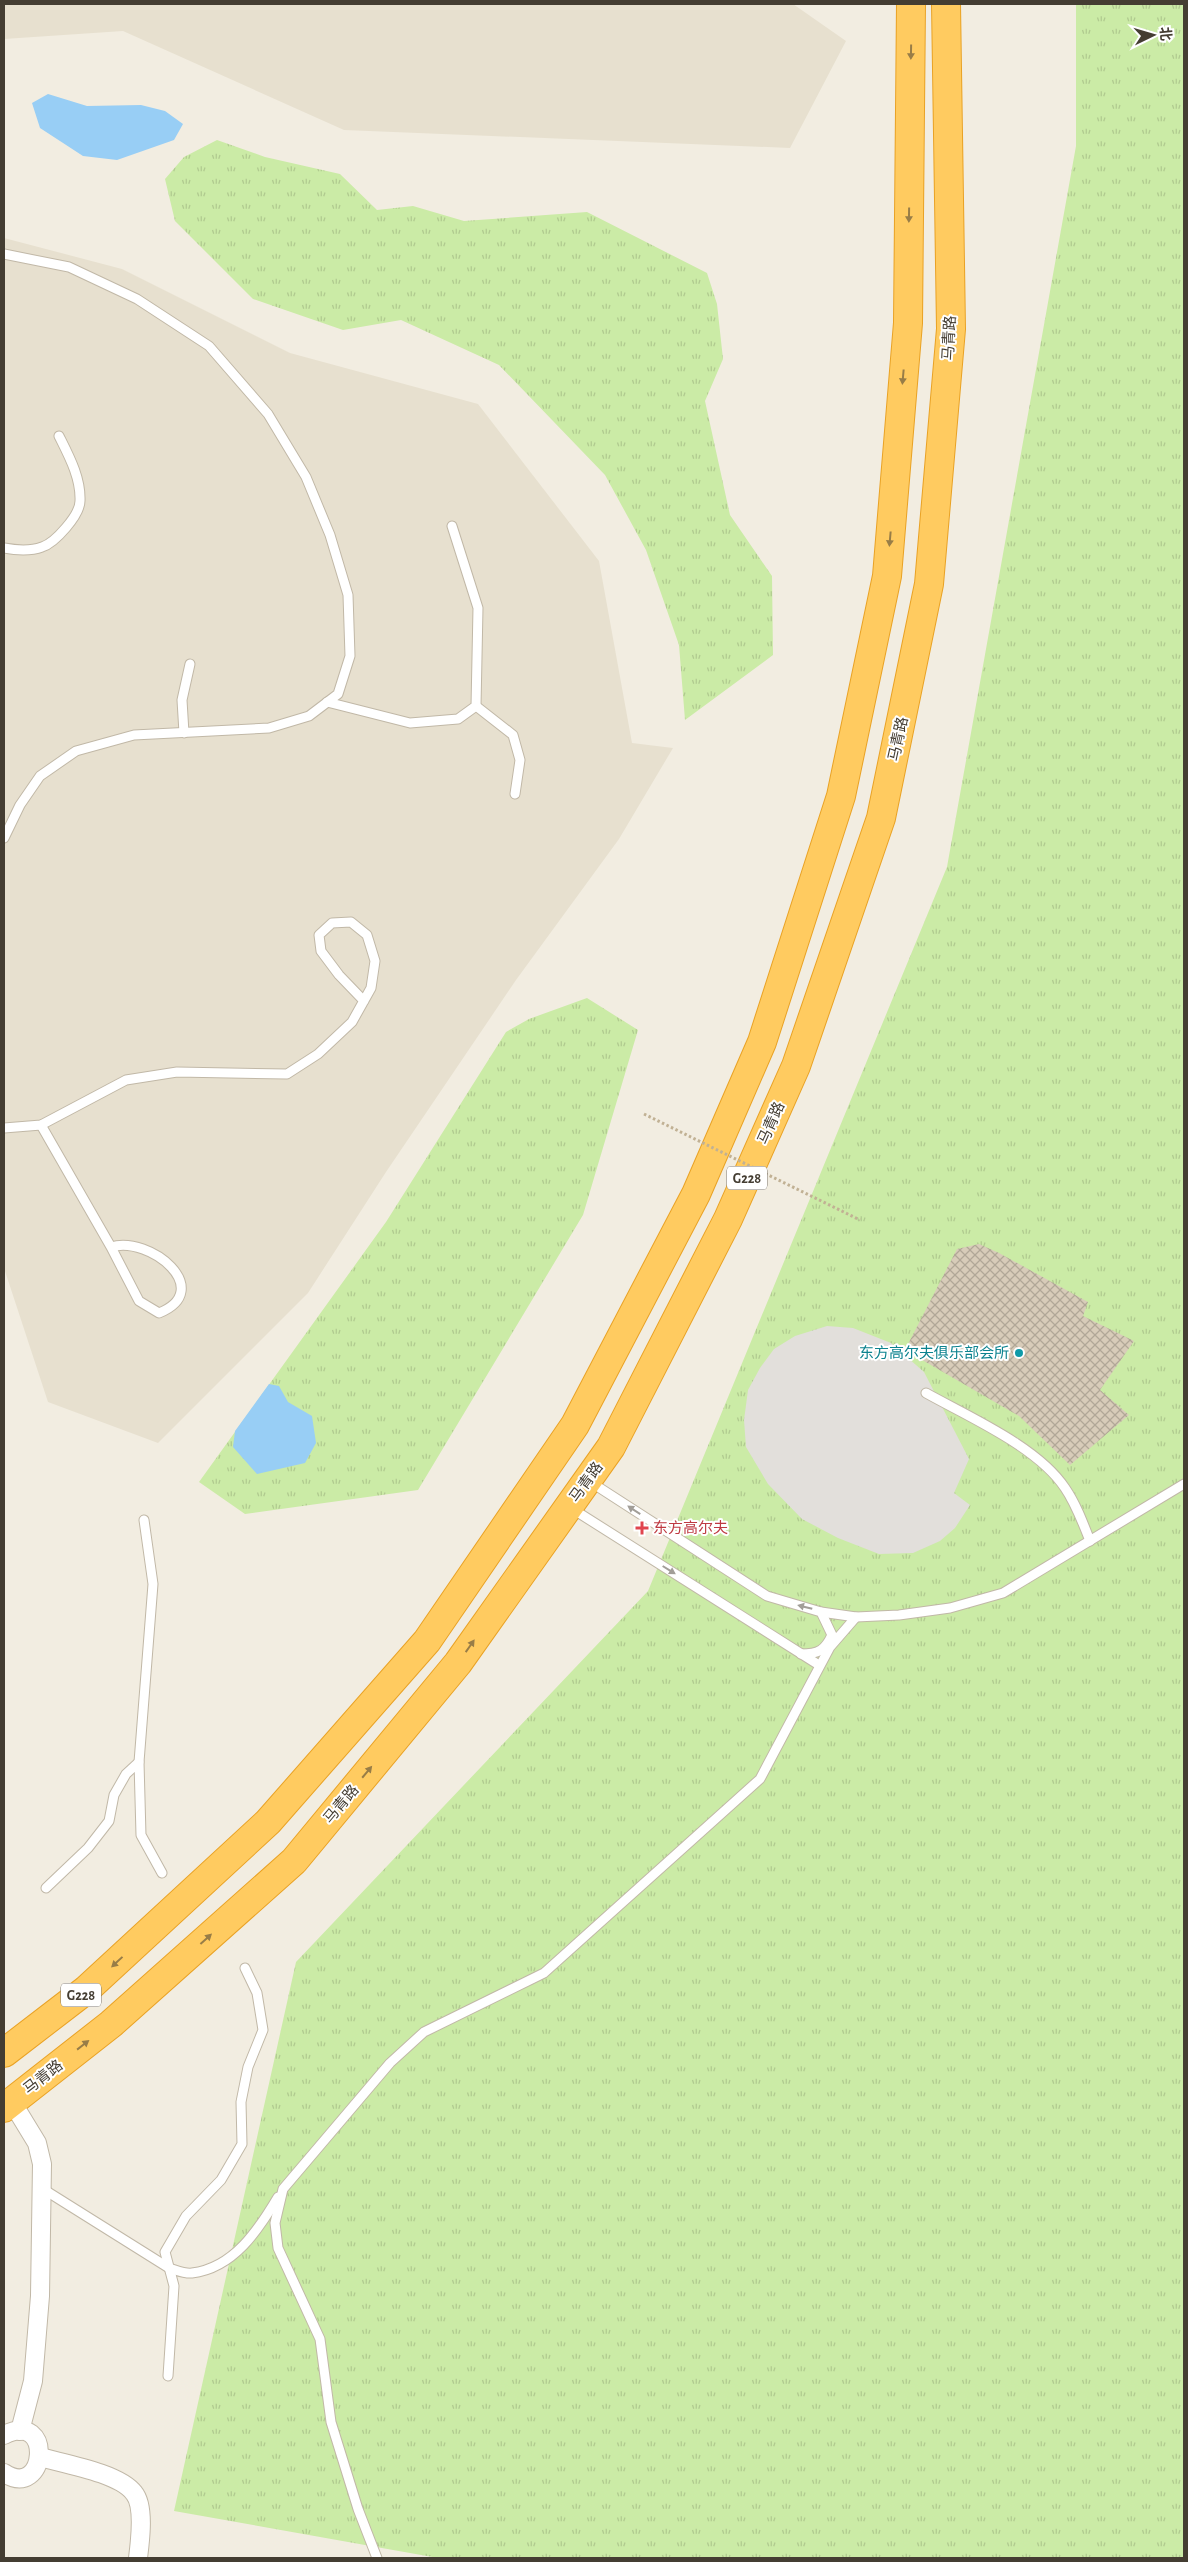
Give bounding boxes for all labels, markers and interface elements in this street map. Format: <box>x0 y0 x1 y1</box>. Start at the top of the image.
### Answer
north arrow <box>1128 10 1178 60</box>
text: 北 <box>1157 26 1174 42</box>
one-way arrow <box>906 45 914 61</box>
one-way arrow <box>905 207 913 223</box>
street label: 马青路 <box>940 315 958 361</box>
one-way arrow <box>899 370 907 386</box>
one-way arrow <box>886 532 894 548</box>
street label: 马青路 <box>885 715 911 763</box>
street label: 马青路 <box>755 1099 787 1147</box>
road number: G228 <box>727 1166 767 1190</box>
place label: 东方高尔夫俱乐部会所 <box>859 1345 1009 1361</box>
marker: 东方高尔夫俱乐部会所 <box>1013 1347 1025 1359</box>
street label: 马青路 <box>566 1459 606 1505</box>
one-way arrow <box>628 1505 641 1515</box>
place label: 东方高尔夫 <box>653 1520 728 1536</box>
marker: 东方高尔夫 <box>635 1521 649 1535</box>
one-way arrow <box>662 1566 675 1575</box>
one-way arrow <box>797 1603 812 1611</box>
one-way arrow <box>465 1639 475 1653</box>
one-way arrow <box>362 1766 373 1779</box>
street label: 马青路 <box>320 1782 362 1826</box>
one-way arrow <box>200 1933 212 1945</box>
one-way arrow <box>111 1956 123 1968</box>
road number: G228 <box>61 1984 101 2006</box>
one-way arrow <box>77 2040 90 2051</box>
street label: 马青路 <box>20 2057 66 2097</box>

